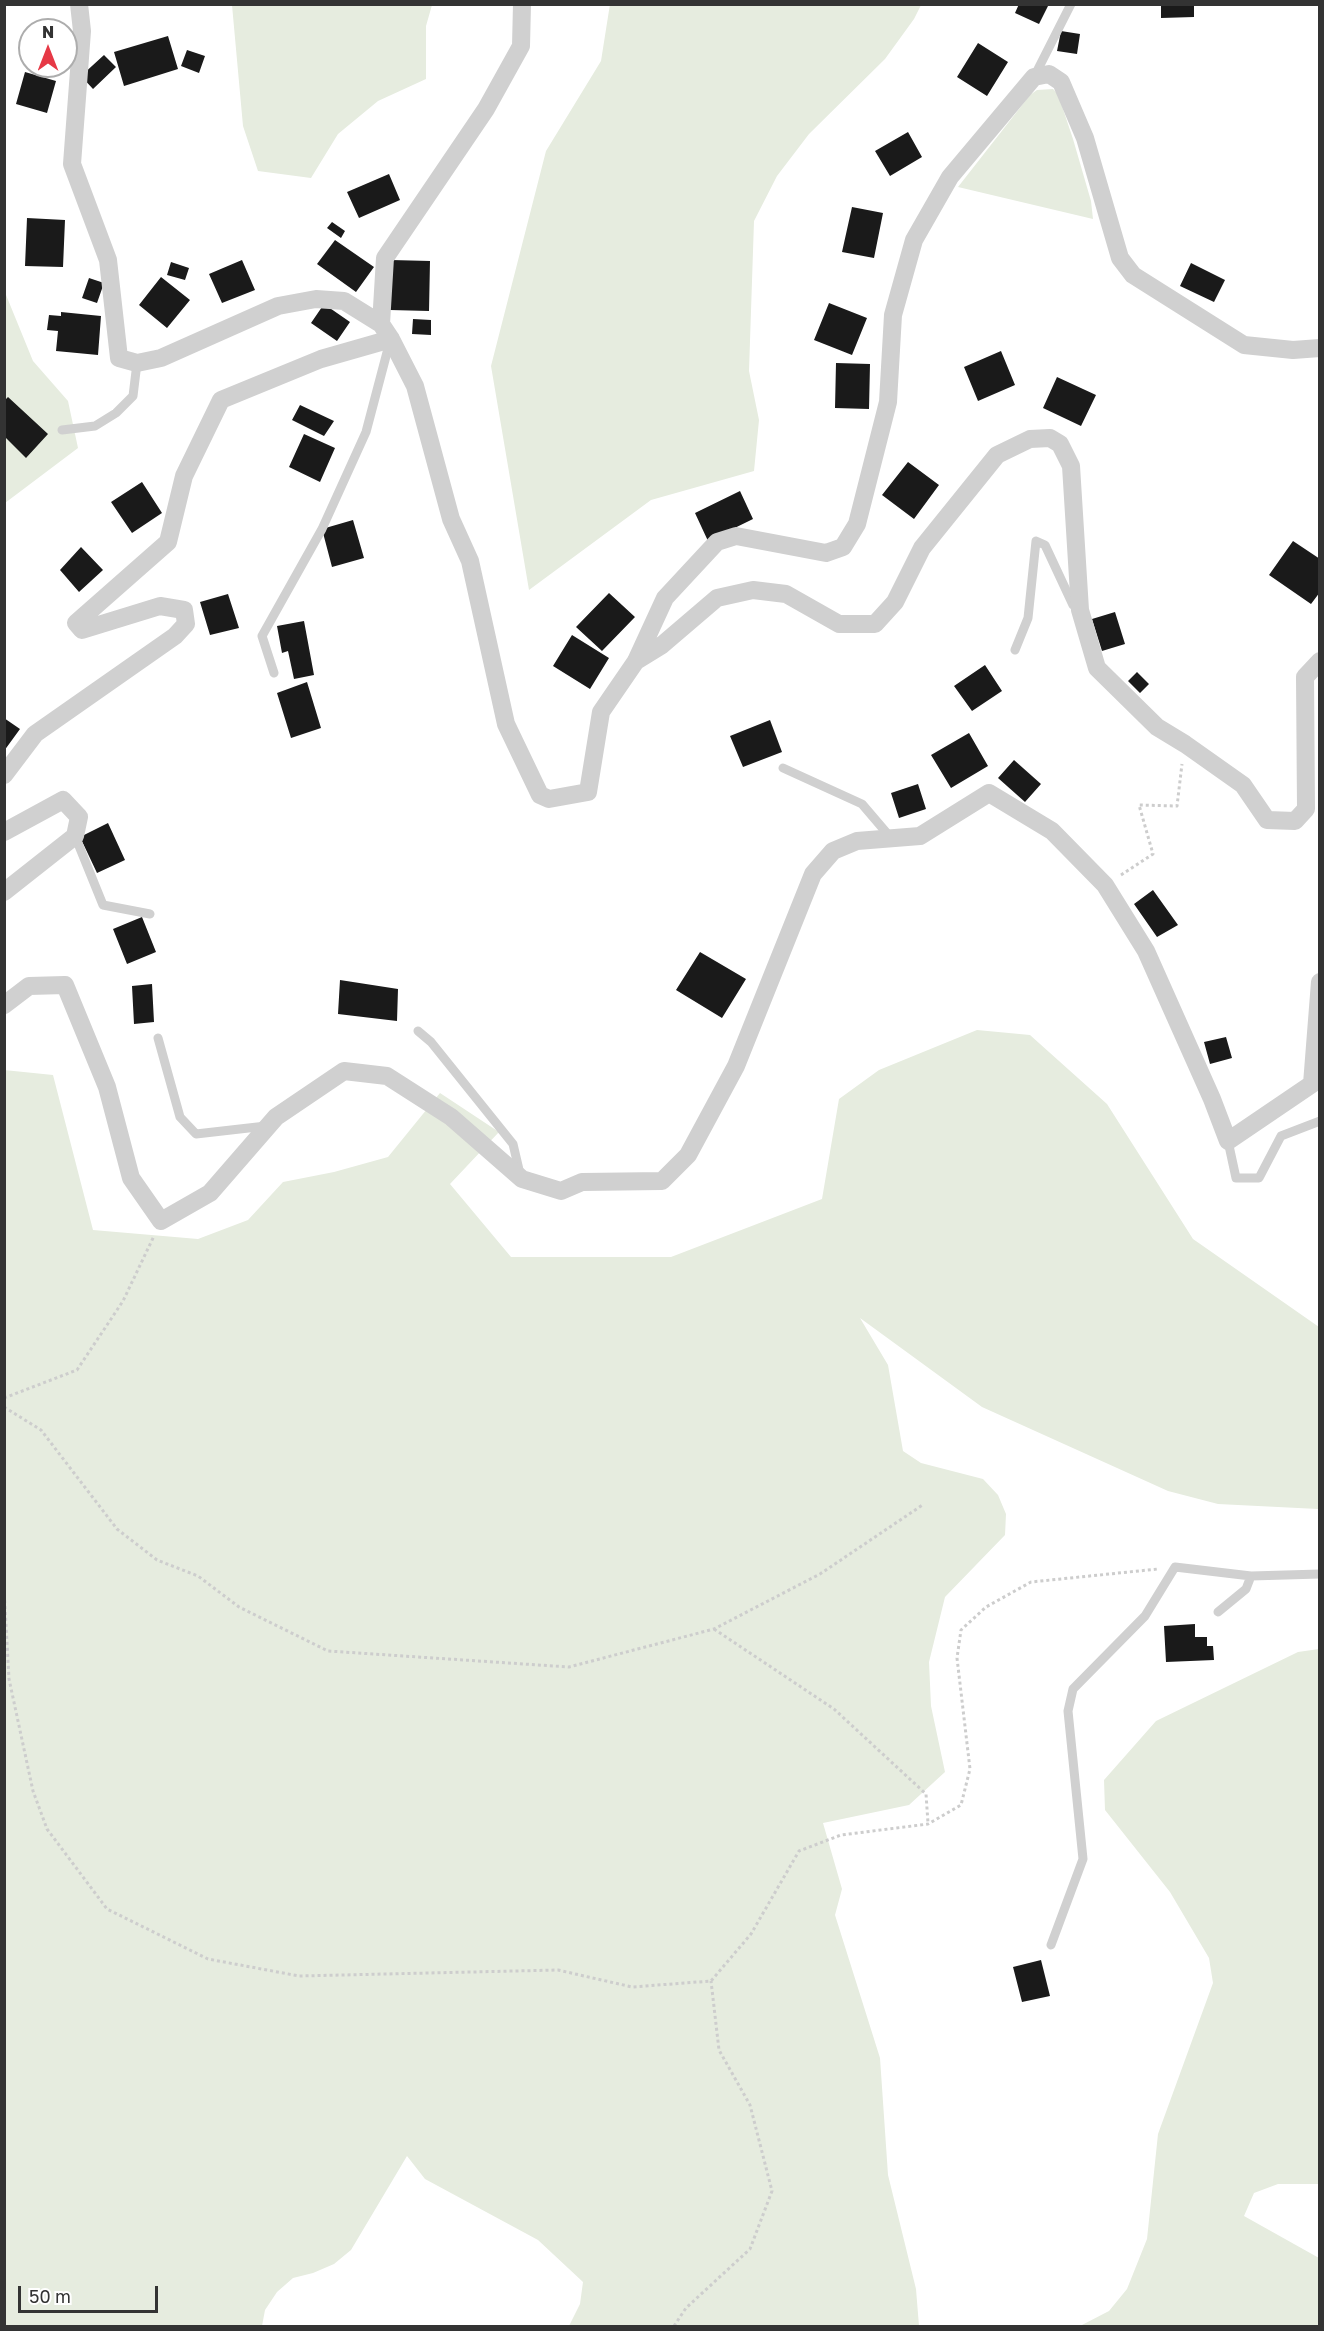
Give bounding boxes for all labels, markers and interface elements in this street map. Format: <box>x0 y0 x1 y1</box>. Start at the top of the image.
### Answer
north arrow <box>18 18 78 78</box>
text: N <box>42 22 54 42</box>
scale bar <box>21 2274 160 2312</box>
text: 50 m <box>29 2285 71 2307</box>

